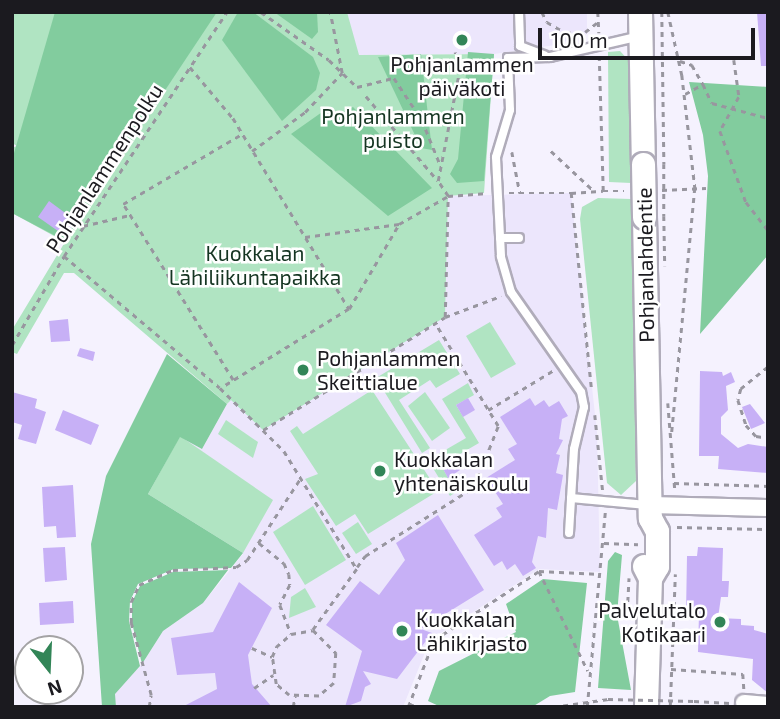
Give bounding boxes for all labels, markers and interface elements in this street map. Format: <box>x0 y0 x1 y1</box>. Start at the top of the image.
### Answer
scale bar <box>542 14 759 58</box>
text: 100 m <box>551 27 608 52</box>
marker: Pohjanlammen päiväkoti <box>454 32 470 48</box>
place label: Pohjanlammen päiväkoti <box>390 51 534 101</box>
street label: Pohjanlammenpolku <box>40 79 168 257</box>
park label: Pohjanlammen puisto <box>321 103 465 153</box>
street label: Pohjanlahdentie <box>631 187 659 343</box>
park label: Kuokkalan Lähiliikuntapaikka <box>169 240 341 290</box>
place label: Pohjanlammen Skeittialue <box>317 345 460 395</box>
marker: Pohjanlammen Skeittialue <box>295 362 311 378</box>
place label: Kuokkalan yhtenäiskoulu <box>394 446 529 496</box>
marker: Kuokkalan yhtenäiskoulu <box>372 463 388 479</box>
place label: Palvelutalo Kotikaari <box>598 597 706 647</box>
place label: Kuokkalan Lähikirjasto <box>416 606 527 656</box>
marker: Palvelutalo Kotikaari <box>712 614 728 630</box>
marker: Kuokkalan Lähikirjasto <box>394 623 410 639</box>
north arrow <box>14 635 84 705</box>
text: N <box>45 675 65 702</box>

